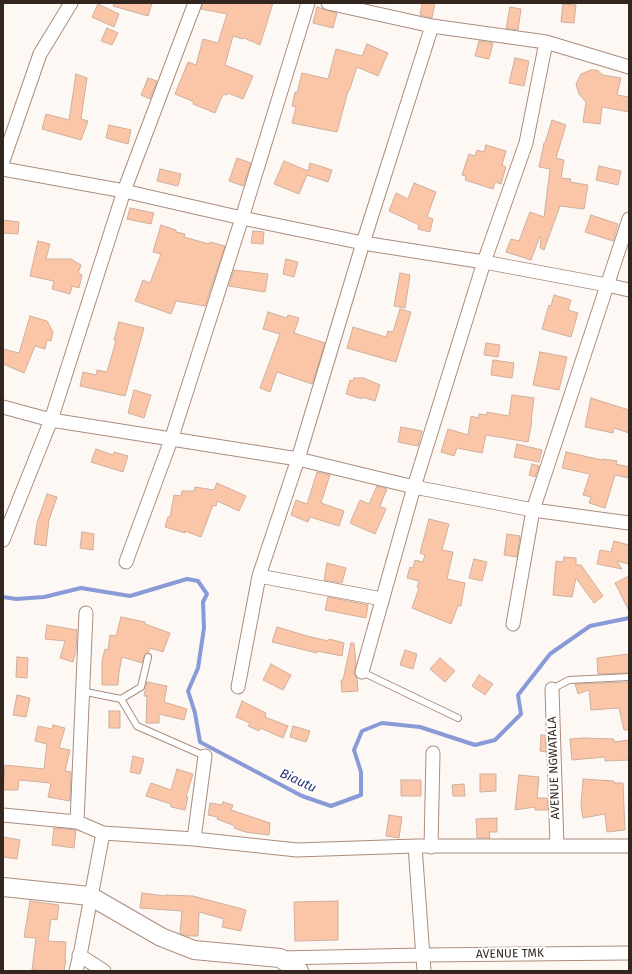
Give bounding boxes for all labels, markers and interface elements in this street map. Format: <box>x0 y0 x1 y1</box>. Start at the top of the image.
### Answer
street label: AVENUE NGWATALA <box>545 716 563 820</box>
water label: Biautu <box>277 766 319 796</box>
street label: AVENUE TMK <box>476 946 544 962</box>

